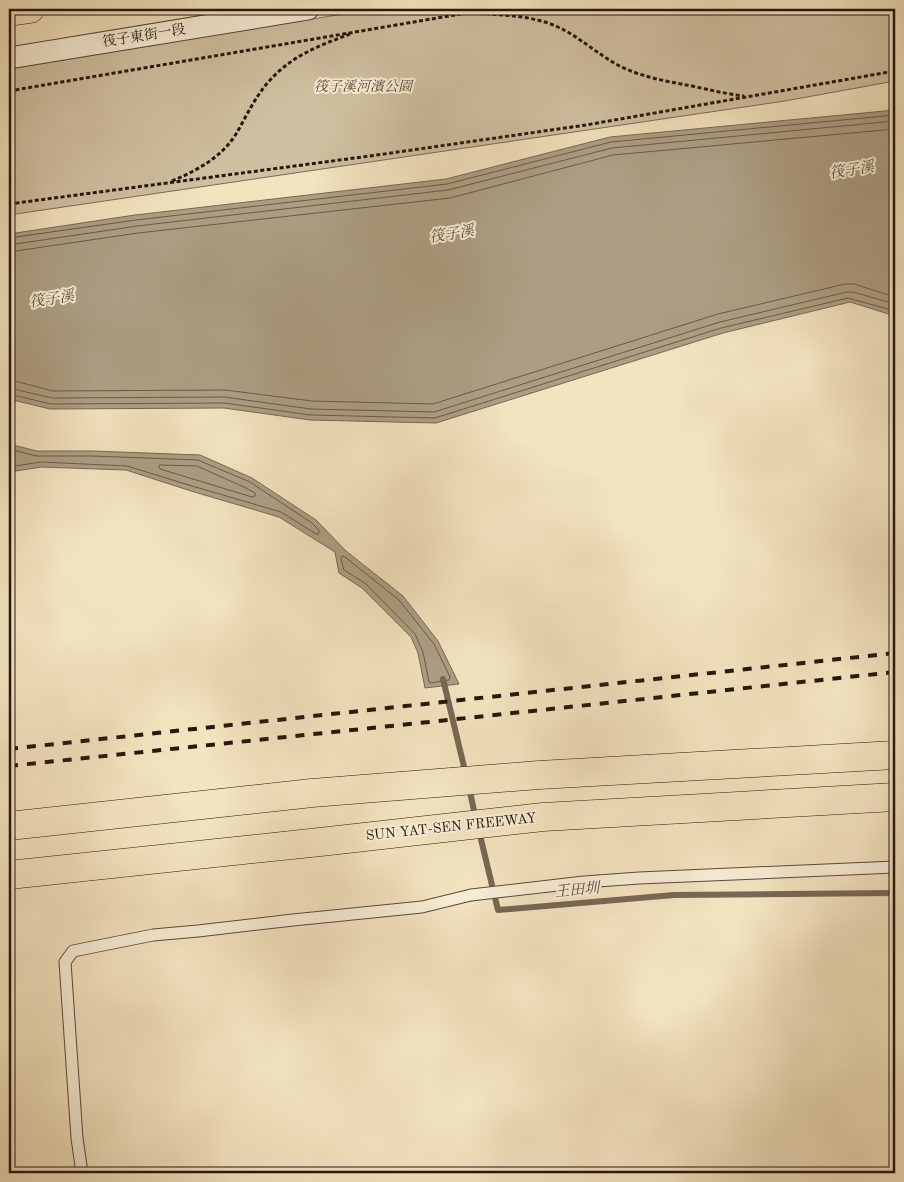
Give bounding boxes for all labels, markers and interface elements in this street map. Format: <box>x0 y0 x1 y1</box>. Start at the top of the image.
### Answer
street label: 筏子東街一段 <box>101 22 187 49</box>
park label: 筏子溪河濱公園 <box>314 79 414 94</box>
water label: 筏子溪 <box>828 158 877 182</box>
water label: 筏子溪 <box>428 222 477 246</box>
water label: 筏子溪 <box>28 287 77 311</box>
street label: SUN YAT-SEN FREEWAY <box>365 811 537 843</box>
water label: 王田圳 <box>554 879 603 900</box>

